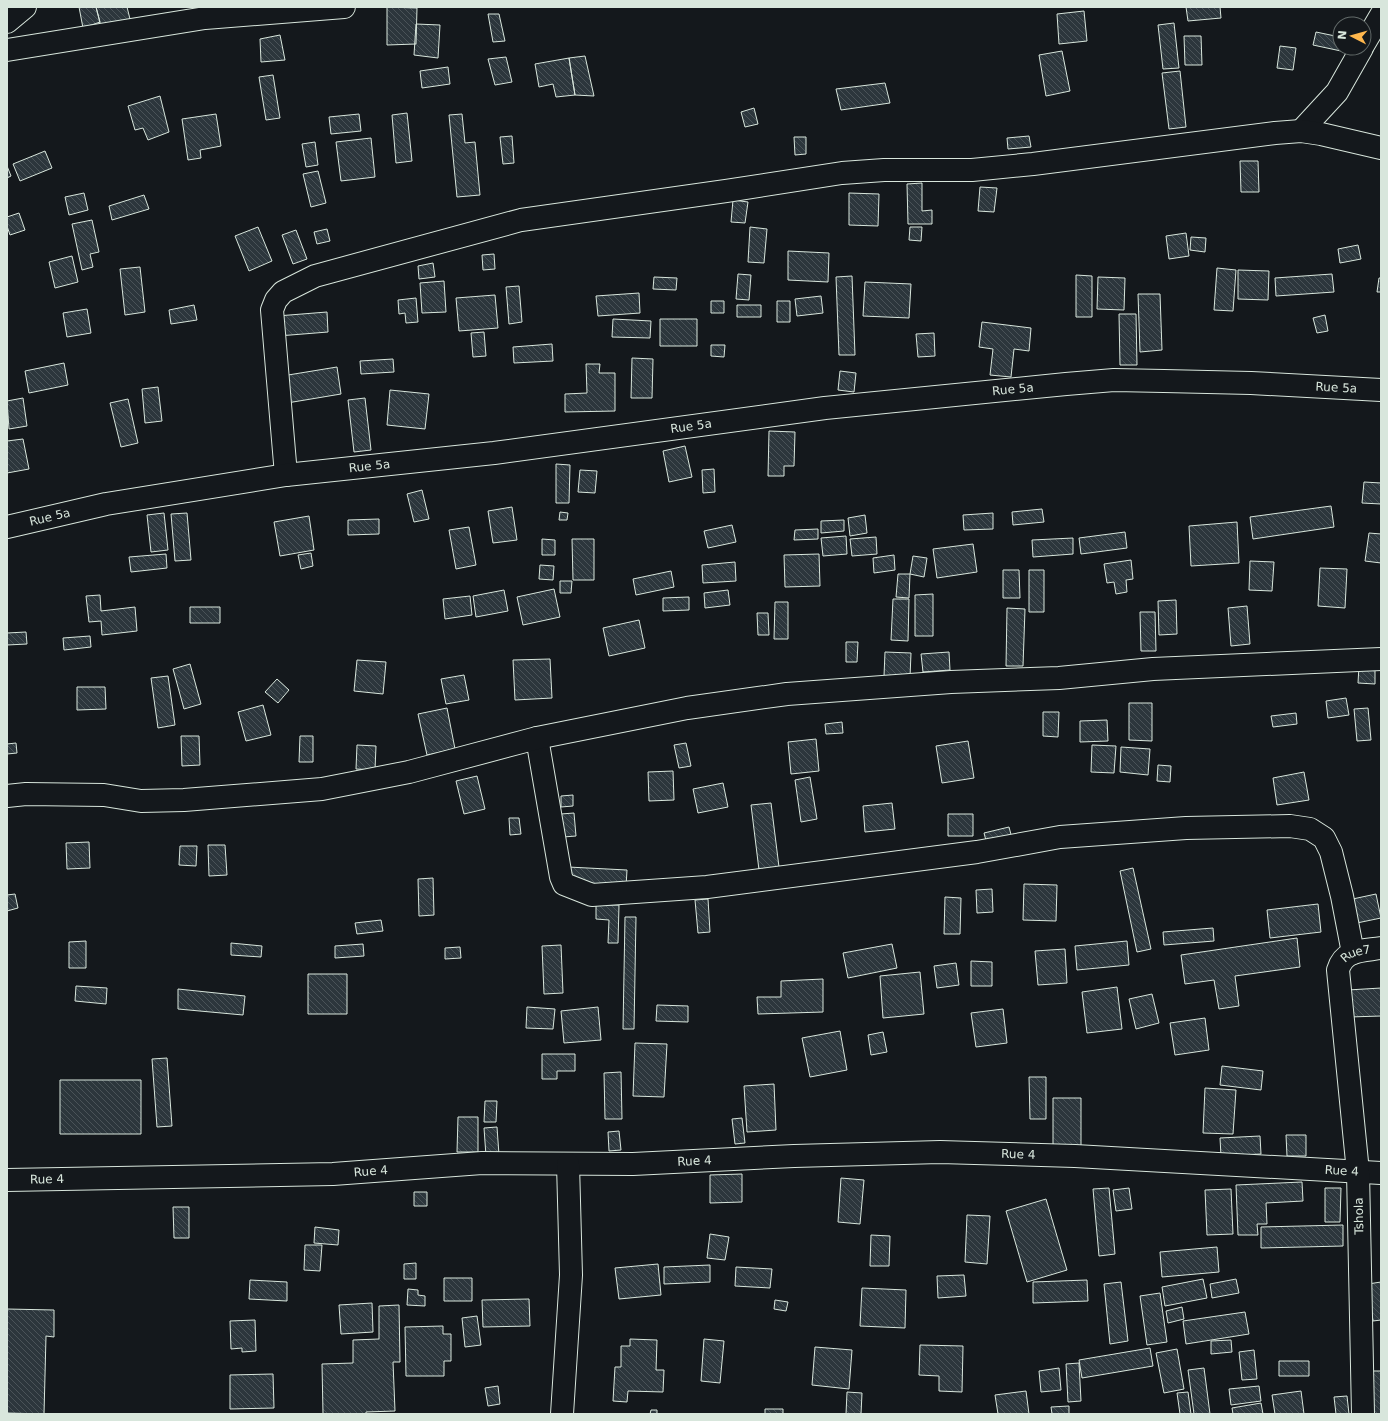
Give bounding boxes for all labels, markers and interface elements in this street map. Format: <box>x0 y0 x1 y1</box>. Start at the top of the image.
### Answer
north arrow <box>1332 16 1372 56</box>
text: N <box>1336 30 1349 40</box>
street label: Rue 5a <box>1315 379 1357 396</box>
street label: Rue 5a <box>991 380 1034 398</box>
street label: Rue 5a <box>669 416 713 436</box>
street label: Rue 5a <box>348 457 391 475</box>
street label: Rue 5a <box>28 506 72 529</box>
street label: Rue7 <box>1338 942 1371 965</box>
street label: Rue 4 <box>1001 1147 1036 1162</box>
street label: Rue 4 <box>677 1153 712 1169</box>
street label: Rue 4 <box>353 1163 388 1179</box>
street label: Rue 4 <box>1324 1163 1359 1179</box>
street label: Rue 4 <box>30 1172 64 1187</box>
street label: Tshola <box>1352 1197 1366 1236</box>

